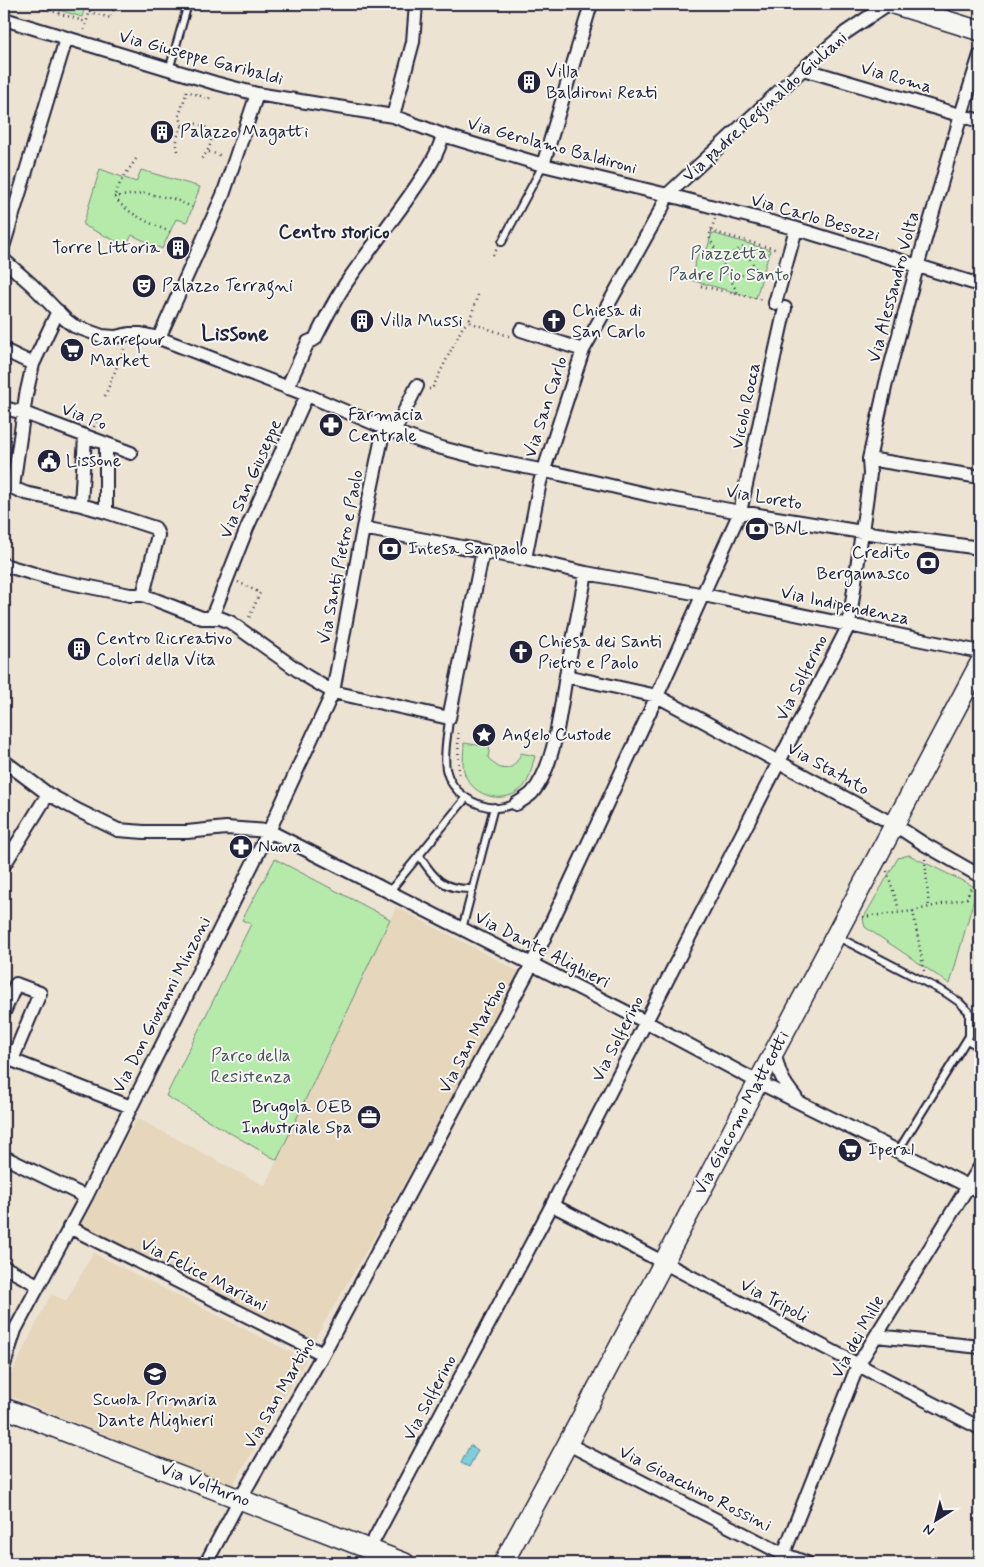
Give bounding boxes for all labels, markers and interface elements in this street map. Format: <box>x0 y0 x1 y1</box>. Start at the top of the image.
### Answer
street label: Via Giuseppe Garibaldi <box>116 25 286 91</box>
street label: Via padre Reginaldo Giuliani <box>677 26 854 189</box>
street label: Via Roma <box>857 56 935 100</box>
place label: Villa Baldironi Reati <box>546 60 657 105</box>
building icon: Villa Baldironi Reati <box>516 69 542 95</box>
street label: Via Gerolamo Baldironi <box>464 112 640 180</box>
building icon: Palazzo Magatti <box>149 119 175 145</box>
place label: Palazzo Magatti <box>180 120 308 145</box>
street label: Via Carlo Besozzi <box>748 188 882 248</box>
street label: Via Alessandro Volta <box>862 209 926 365</box>
district label: Centro storico <box>278 220 390 245</box>
building icon: Torre Littoria <box>165 235 191 261</box>
place label: Torre Littoria <box>52 236 160 260</box>
park label: Piazzetta Padre Pio Santo <box>669 242 789 287</box>
theatre icon: Palazzo Terragni <box>131 273 157 299</box>
place label: Palazzo Terragni <box>162 274 293 300</box>
place label: Chiesa di San Carlo <box>572 299 646 344</box>
building icon: Villa Mussi <box>349 308 375 334</box>
church icon: Chiesa di San Carlo <box>541 308 567 334</box>
place label: Villa Mussi <box>380 309 463 333</box>
district label: Lissone <box>201 320 269 348</box>
place label: Carrefour Market <box>90 328 166 373</box>
supermarket icon: Carrefour Market <box>59 337 85 363</box>
street label: Via San Carlo <box>518 353 574 461</box>
street label: Vicolo Rocca <box>725 360 767 452</box>
street label: Via Po <box>58 397 110 437</box>
place label: Farmacia Centrale <box>348 403 423 448</box>
pharmacy icon: Farmacia Centrale <box>318 412 344 438</box>
street label: Via San Giuseppe <box>214 415 288 543</box>
public building icon: Lissone <box>36 448 62 474</box>
place label: Lissone <box>66 449 121 473</box>
street label: Via Santi Pietro e Paolo <box>312 468 370 646</box>
street label: Via Loreto <box>724 480 804 516</box>
bank icon: BNL <box>744 516 770 542</box>
place label: BNL <box>774 517 809 541</box>
bank icon: Intesa Sanpaolo <box>377 536 403 562</box>
place label: Intesa Sanpaolo <box>408 537 528 561</box>
place label: Credito Bergamasco <box>817 541 910 587</box>
bank icon: Credito Bergamasco <box>915 550 941 576</box>
street label: Via Indipendenza <box>778 581 912 631</box>
place label: Centro Ricreativo Colori della Vita <box>96 627 232 672</box>
place label: Chiesa dei Santi Pietro e Paolo <box>538 630 662 675</box>
street label: Via Solferino <box>770 631 834 725</box>
building icon: Centro Ricreativo Colori della Vita <box>66 636 92 662</box>
church icon: Chiesa dei Santi Pietro e Paolo <box>508 639 534 665</box>
place icon: Angelo Custode <box>471 722 497 748</box>
place label: Angelo Custode <box>502 723 612 749</box>
street label: Via Statuto <box>782 736 874 802</box>
pharmacy icon: Nuova <box>228 834 254 860</box>
place label: Nuova <box>258 835 301 859</box>
street label: Via Dante Alighieri <box>470 906 614 994</box>
street label: Via Don Giovanni Minzoni <box>107 913 217 1097</box>
street label: Via San Martino <box>433 976 513 1098</box>
street label: Via Solferino <box>586 992 650 1086</box>
street label: Via Giacomo Matteotti <box>689 1027 795 1199</box>
park label: Parco della Resistenza <box>211 1044 291 1089</box>
place label: Brugola OEB Industriale Spa <box>241 1095 352 1140</box>
office icon: Brugola OEB Industriale Spa <box>356 1104 382 1130</box>
supermarket icon: Iperal <box>837 1137 863 1163</box>
place label: Iperal <box>868 1138 914 1162</box>
street label: Via Felice Mariani <box>136 1232 272 1318</box>
street label: Via Tripoli <box>736 1273 812 1329</box>
street label: Via dei Mille <box>825 1291 891 1383</box>
street label: Via San Martino <box>238 1333 322 1453</box>
street label: Via Solferino <box>397 1351 463 1445</box>
school or university icon: Scuola Primaria Dante Alighieri <box>142 1361 168 1387</box>
place label: Scuola Primaria Dante Alighieri <box>93 1388 217 1433</box>
street label: Via Gioacchino Rossini <box>615 1440 775 1538</box>
street label: Via Volturno <box>157 1457 253 1513</box>
north arrow <box>912 1494 962 1544</box>
text: N <box>920 1520 938 1540</box>

